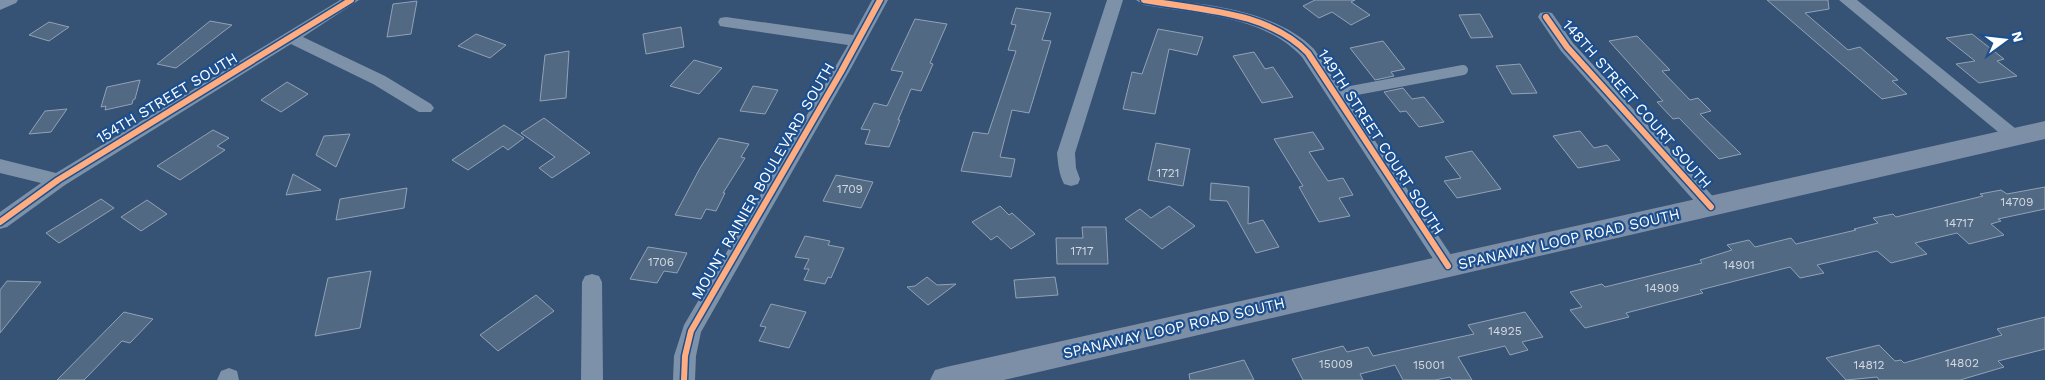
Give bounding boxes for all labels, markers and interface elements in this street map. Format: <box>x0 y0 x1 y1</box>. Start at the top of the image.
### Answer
north arrow <box>1980 15 2030 65</box>
street label: 148TH STREET COURT SOUTH <box>1559 16 1715 192</box>
text: N <box>2008 30 2027 44</box>
street label: 149TH STREET COURT SOUTH <box>1314 46 1448 238</box>
street label: 154TH STREET SOUTH <box>93 49 241 147</box>
street label: MOUNT RAINIER BOULEVARD SOUTH <box>688 60 838 302</box>
house number: 1721 <box>1156 166 1180 180</box>
house number: 1709 <box>837 182 863 196</box>
house number: 14709 <box>2001 195 2033 209</box>
street label: SPANAWAY LOOP ROAD SOUTH <box>1456 205 1682 273</box>
house number: 14717 <box>1944 216 1974 230</box>
house number: 1717 <box>1071 244 1094 258</box>
house number: 1706 <box>648 255 674 269</box>
house number: 14901 <box>1723 258 1755 272</box>
house number: 14909 <box>1645 281 1679 295</box>
street label: SPANAWAY LOOP ROAD SOUTH <box>1061 294 1287 362</box>
house number: 14925 <box>1488 324 1522 338</box>
house number: 14802 <box>1945 356 1979 370</box>
house number: 15009 <box>1319 357 1353 371</box>
house number: 15001 <box>1413 358 1445 372</box>
house number: 14812 <box>1853 358 1885 372</box>

